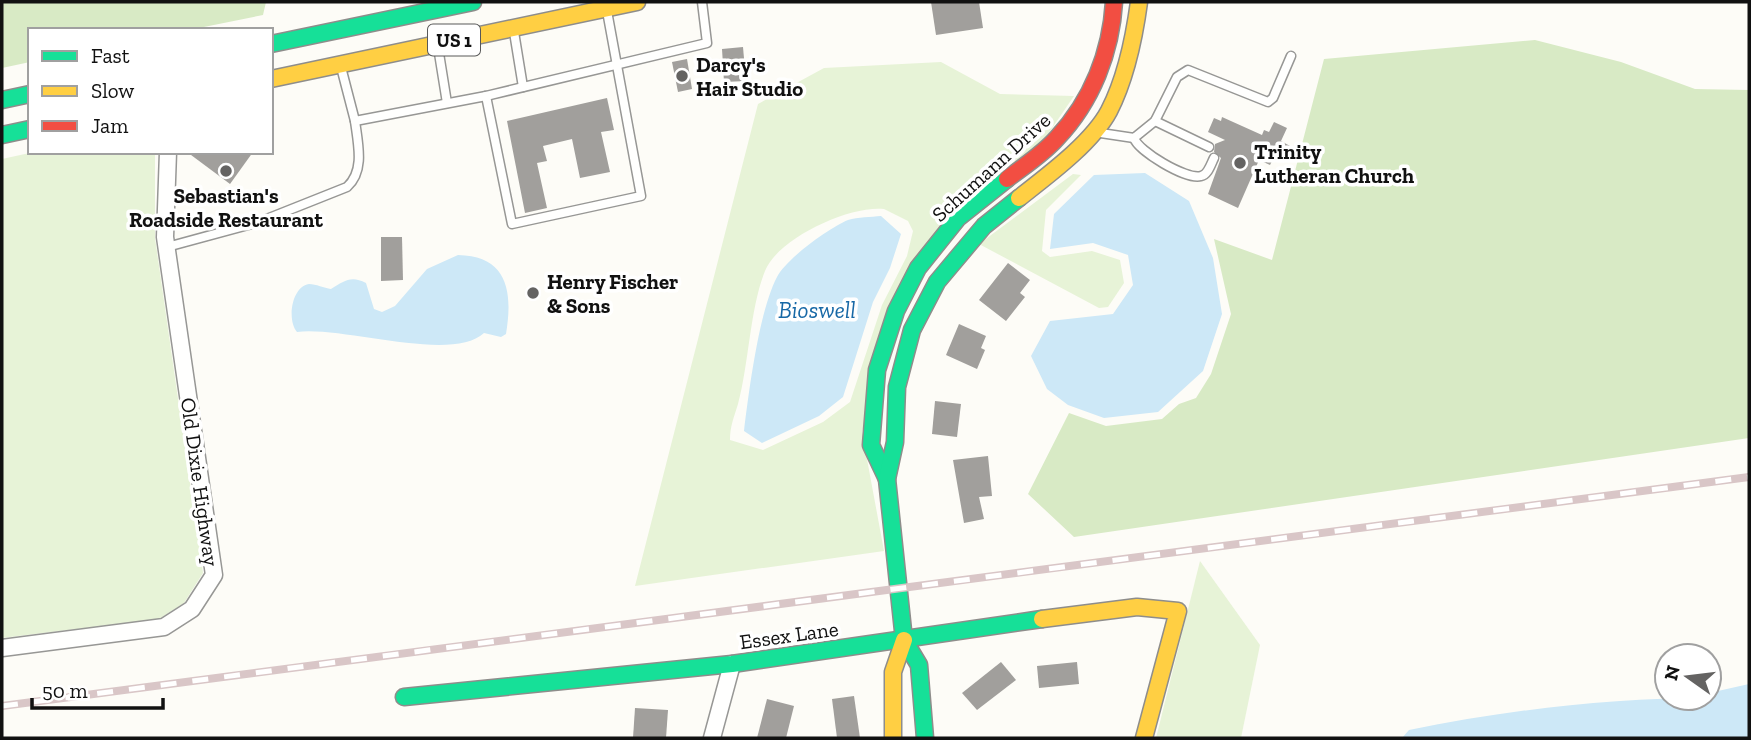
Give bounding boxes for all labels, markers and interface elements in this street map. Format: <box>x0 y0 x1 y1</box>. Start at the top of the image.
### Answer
road number: US 1 <box>428 24 480 56</box>
legend <box>28 28 273 154</box>
text: Fast <box>91 43 130 68</box>
place label: Darcy's Hair Studio <box>696 52 803 101</box>
marker: Darcy's Hair Studio <box>674 68 690 84</box>
text: Slow <box>91 78 134 103</box>
street label: Schumann Drive <box>927 107 1056 227</box>
text: Jam <box>91 113 128 138</box>
place label: Trinity Lutheran Church <box>1254 139 1414 188</box>
marker: Trinity Lutheran Church <box>1232 155 1248 171</box>
marker: Sebastian's Roadside Restaurant <box>218 163 234 179</box>
place label: Sebastian's Roadside Restaurant <box>129 183 324 232</box>
place label: Henry Fischer & Sons <box>547 269 678 318</box>
marker: Henry Fischer & Sons <box>525 285 541 301</box>
water label: Bioswell <box>778 296 856 324</box>
street label: Old Dixie Highway <box>176 396 224 568</box>
street label: Essex Lane <box>738 616 840 654</box>
north arrow <box>1653 642 1723 712</box>
text: N <box>1659 663 1685 683</box>
scale bar <box>32 666 163 710</box>
text: 50 m <box>42 678 88 703</box>

